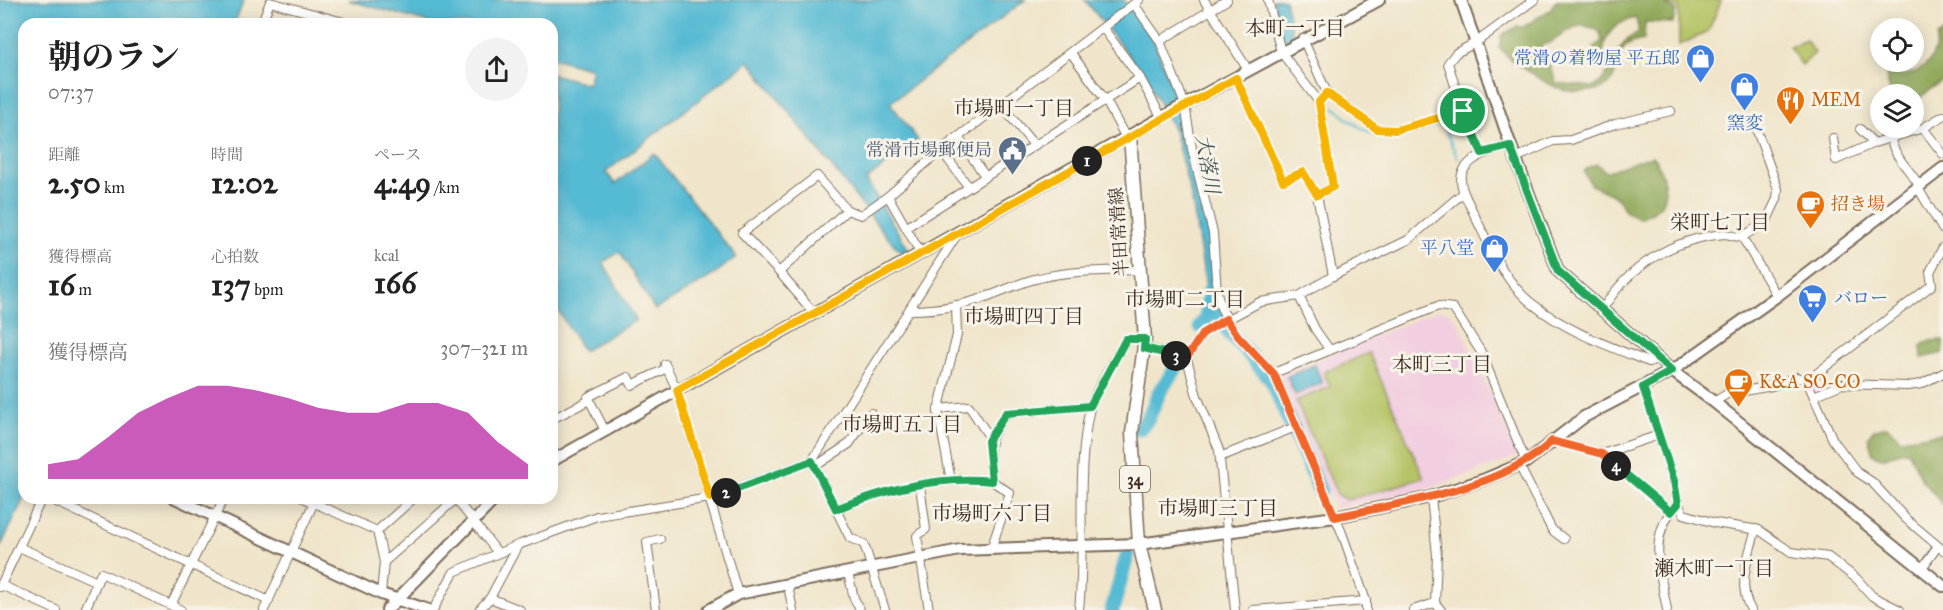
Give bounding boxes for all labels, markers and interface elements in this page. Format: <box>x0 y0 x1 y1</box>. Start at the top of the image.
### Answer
district label: 本町一丁目 <box>1245 16 1345 40</box>
map controls <box>1870 18 1924 138</box>
button: locate <box>1870 18 1924 72</box>
text: 朝のラン <box>48 37 180 77</box>
button: share <box>465 38 528 101</box>
shop icon: 常滑の着物屋 平五郎 <box>1685 42 1717 84</box>
place label: 常滑の着物屋 平五郎 <box>1514 47 1680 69</box>
shop icon: 窯変 <box>1729 70 1761 112</box>
text: 07:37 <box>48 80 94 104</box>
restaurant icon: MEM <box>1774 84 1806 126</box>
button: layers <box>1870 84 1924 138</box>
pin <box>1437 85 1488 136</box>
place label: MEM <box>1811 89 1861 111</box>
icon: arrive <box>1446 94 1479 127</box>
district label: 市場町一丁目 <box>954 96 1074 120</box>
place label: 窯変 <box>1727 112 1763 134</box>
water label: 大落川 <box>1191 132 1225 198</box>
public building icon: 常滑市場郵便局 <box>997 134 1029 176</box>
place label: 常滑市場郵便局 <box>866 139 992 161</box>
text: 距離 <box>48 145 80 164</box>
text: 時間 <box>211 145 243 164</box>
text: ペース <box>374 145 421 164</box>
pin: 1 <box>1072 146 1102 176</box>
text: 1 <box>1084 151 1090 170</box>
text: 2.50 <box>48 165 101 201</box>
text: 12:02 <box>211 165 277 201</box>
text: 4:49 <box>374 165 431 201</box>
text: km <box>101 178 125 197</box>
text: /km <box>431 178 460 197</box>
street label: 半田常滑線 <box>1105 186 1133 278</box>
cafe icon: 招き場 <box>1794 188 1826 230</box>
place label: 招き場 <box>1831 193 1885 215</box>
district label: 栄町七丁目 <box>1670 210 1770 234</box>
shop icon: 平八堂 <box>1479 232 1511 274</box>
place label: 平八堂 <box>1420 237 1474 259</box>
text: kcal <box>374 246 399 265</box>
text: 獲得標高 <box>48 247 112 266</box>
text: 心拍数 <box>211 247 259 266</box>
text: 166 <box>374 265 417 301</box>
text: 16 <box>48 267 75 303</box>
text: 137 <box>211 267 251 303</box>
text: m <box>75 280 92 299</box>
text: bpm <box>251 280 283 299</box>
supermarket icon: バロー <box>1797 282 1829 324</box>
district label: 市場町二丁目 <box>1125 287 1245 311</box>
place label: バロー <box>1834 287 1888 309</box>
district label: 市場町四丁目 <box>964 304 1084 328</box>
text: 307–321 m <box>440 336 528 360</box>
text: 獲得標高 <box>48 340 128 364</box>
pin: 3 <box>1161 341 1191 371</box>
text: 3 <box>1173 346 1179 365</box>
district label: 本町三丁目 <box>1392 352 1492 376</box>
cafe icon: K&A SO-CO <box>1722 366 1754 408</box>
place label: K&A SO-CO <box>1759 371 1860 393</box>
district label: 市場町五丁目 <box>842 412 962 436</box>
pin: 4 <box>1601 451 1631 481</box>
text: 4 <box>1612 456 1620 475</box>
road number: 34 <box>1120 466 1150 492</box>
pin: 2 <box>711 478 741 508</box>
text: 2 <box>722 483 730 502</box>
district label: 市場町三丁目 <box>1158 496 1278 520</box>
district label: 市場町六丁目 <box>932 501 1052 525</box>
district label: 瀬木町一丁目 <box>1654 556 1774 580</box>

